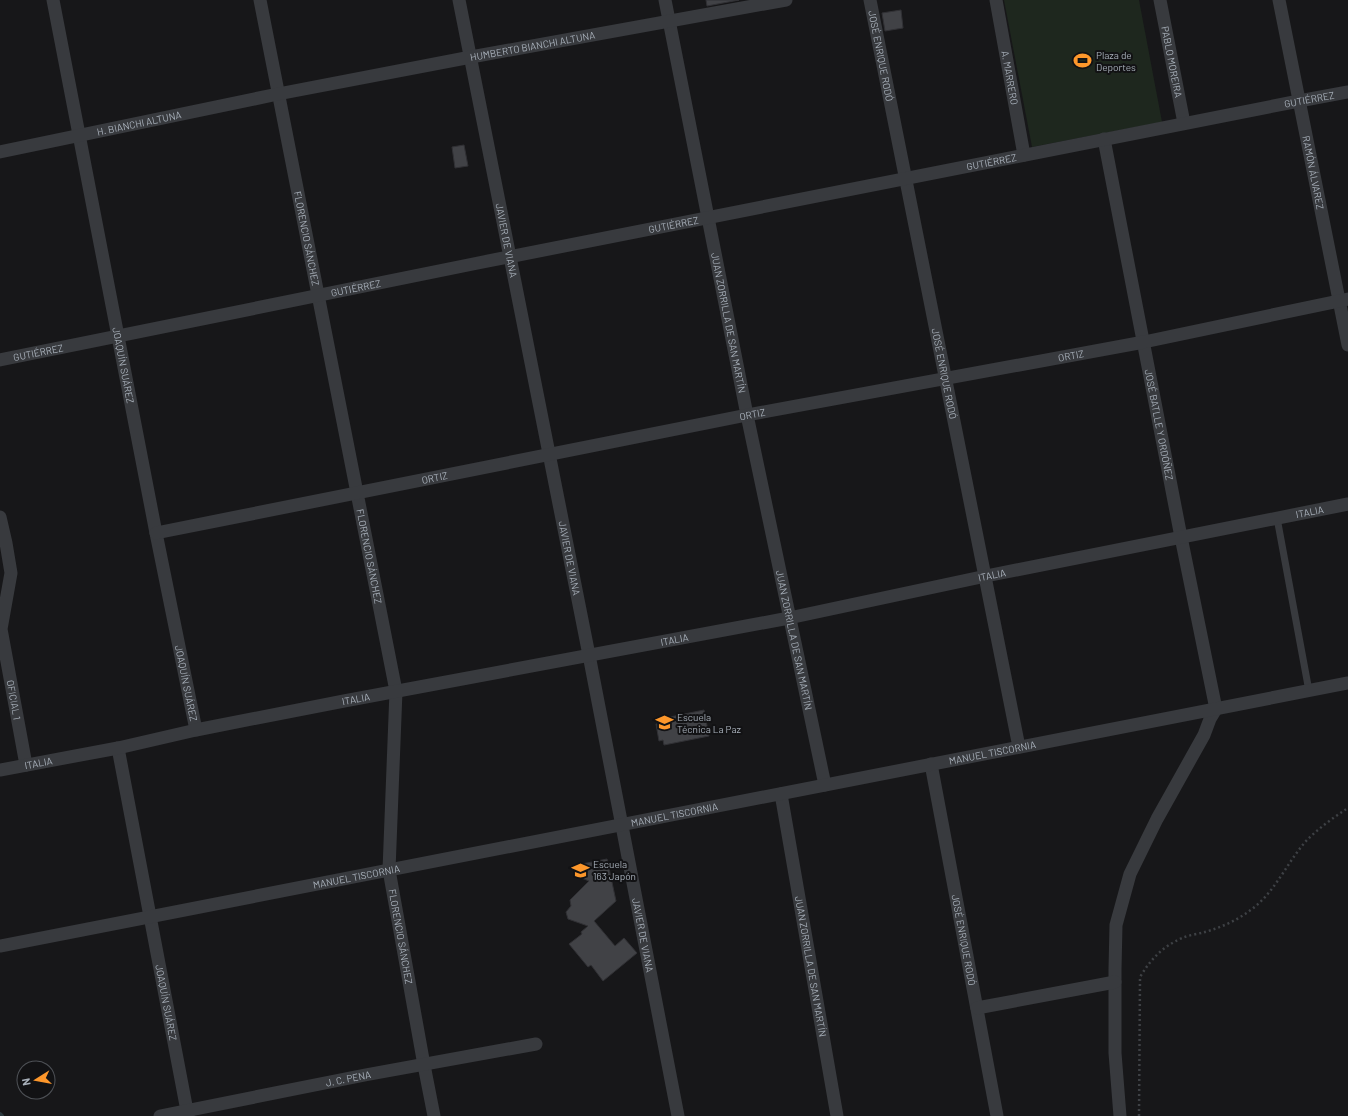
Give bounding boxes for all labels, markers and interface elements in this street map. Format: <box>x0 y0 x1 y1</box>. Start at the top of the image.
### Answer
street label: JOSÉ ENRIQUE RODÓ <box>866 9 896 102</box>
street label: PABLO MOREIRA <box>1159 25 1185 99</box>
street label: HUMBERTO BIANCHI ALTUNA <box>469 29 596 63</box>
place label: Plaza de Deportes <box>1096 49 1136 73</box>
street label: A. MARRERO <box>999 50 1021 106</box>
sports icon: Plaza de Deportes <box>1073 51 1093 71</box>
street label: GUTIÉRREZ <box>1283 89 1335 110</box>
street label: H. BIANCHI ALTUNA <box>96 108 182 138</box>
street label: RAMÓN ÁLVAREZ <box>1300 135 1327 211</box>
street label: GUTIÉRREZ <box>965 151 1017 173</box>
street label: FLORENCIO SÁNCHEZ <box>292 190 322 287</box>
street label: JAVIER DE VIANA <box>493 202 520 279</box>
street label: GUTIÉRREZ <box>647 214 700 235</box>
street label: JUAN ZORRILLA DE SAN MARTÍN <box>709 252 749 394</box>
street label: GUTIÉRREZ <box>330 277 382 299</box>
street label: JOAQUÍN SUÁREZ <box>110 326 137 404</box>
street label: JOSÉ ENRIQUE RODÓ <box>930 327 959 420</box>
street label: GUTIÉRREZ <box>12 341 64 363</box>
street label: ORTIZ <box>1057 347 1085 364</box>
street label: JOSÉ BATLLE Y ORDÓÑEZ <box>1143 368 1176 481</box>
street label: ORTIZ <box>738 406 766 422</box>
street label: ORTIZ <box>421 469 449 486</box>
street label: ITALIA <box>1295 503 1325 520</box>
street label: FLORENCIO SÁNCHEZ <box>354 508 385 605</box>
street label: JAVIER DE VIANA <box>557 520 583 596</box>
street label: ITALIA <box>977 566 1007 584</box>
street label: JUAN ZORRILLA DE SAN MARTÍN <box>774 569 815 711</box>
street label: ITALIA <box>659 631 689 648</box>
street label: JOAQUÍN SUÁREZ <box>173 644 200 722</box>
street label: OFICIAL 1 <box>4 679 24 721</box>
street label: ITALIA <box>341 690 371 707</box>
place label: Escuela Técnica La Paz <box>677 711 742 735</box>
school or university icon: Escuela Técnica La Paz <box>654 713 674 733</box>
street label: MANUEL TISCORNIA <box>948 738 1037 767</box>
street label: ITALIA <box>23 754 53 771</box>
street label: MANUEL TISCORNIA <box>630 800 719 829</box>
place label: Escuela 163 Japón <box>593 858 636 882</box>
school or university icon: Escuela 163 Japón <box>570 860 590 880</box>
street label: MANUEL TISCORNIA <box>312 862 401 891</box>
street label: FLORENCIO SÁNCHEZ <box>387 888 415 985</box>
street label: JOSÉ ENRIQUE RODÓ <box>950 893 978 986</box>
street label: JUAN ZORRILLA DE SAN MARTÍN <box>793 895 829 1038</box>
street label: JAVIER DE VIANA <box>630 897 656 973</box>
street label: JOAQUÍN SUÁREZ <box>153 963 180 1042</box>
north arrow <box>16 1060 56 1100</box>
street label: J. C. PENA <box>325 1068 372 1089</box>
text: N <box>19 1077 33 1087</box>

